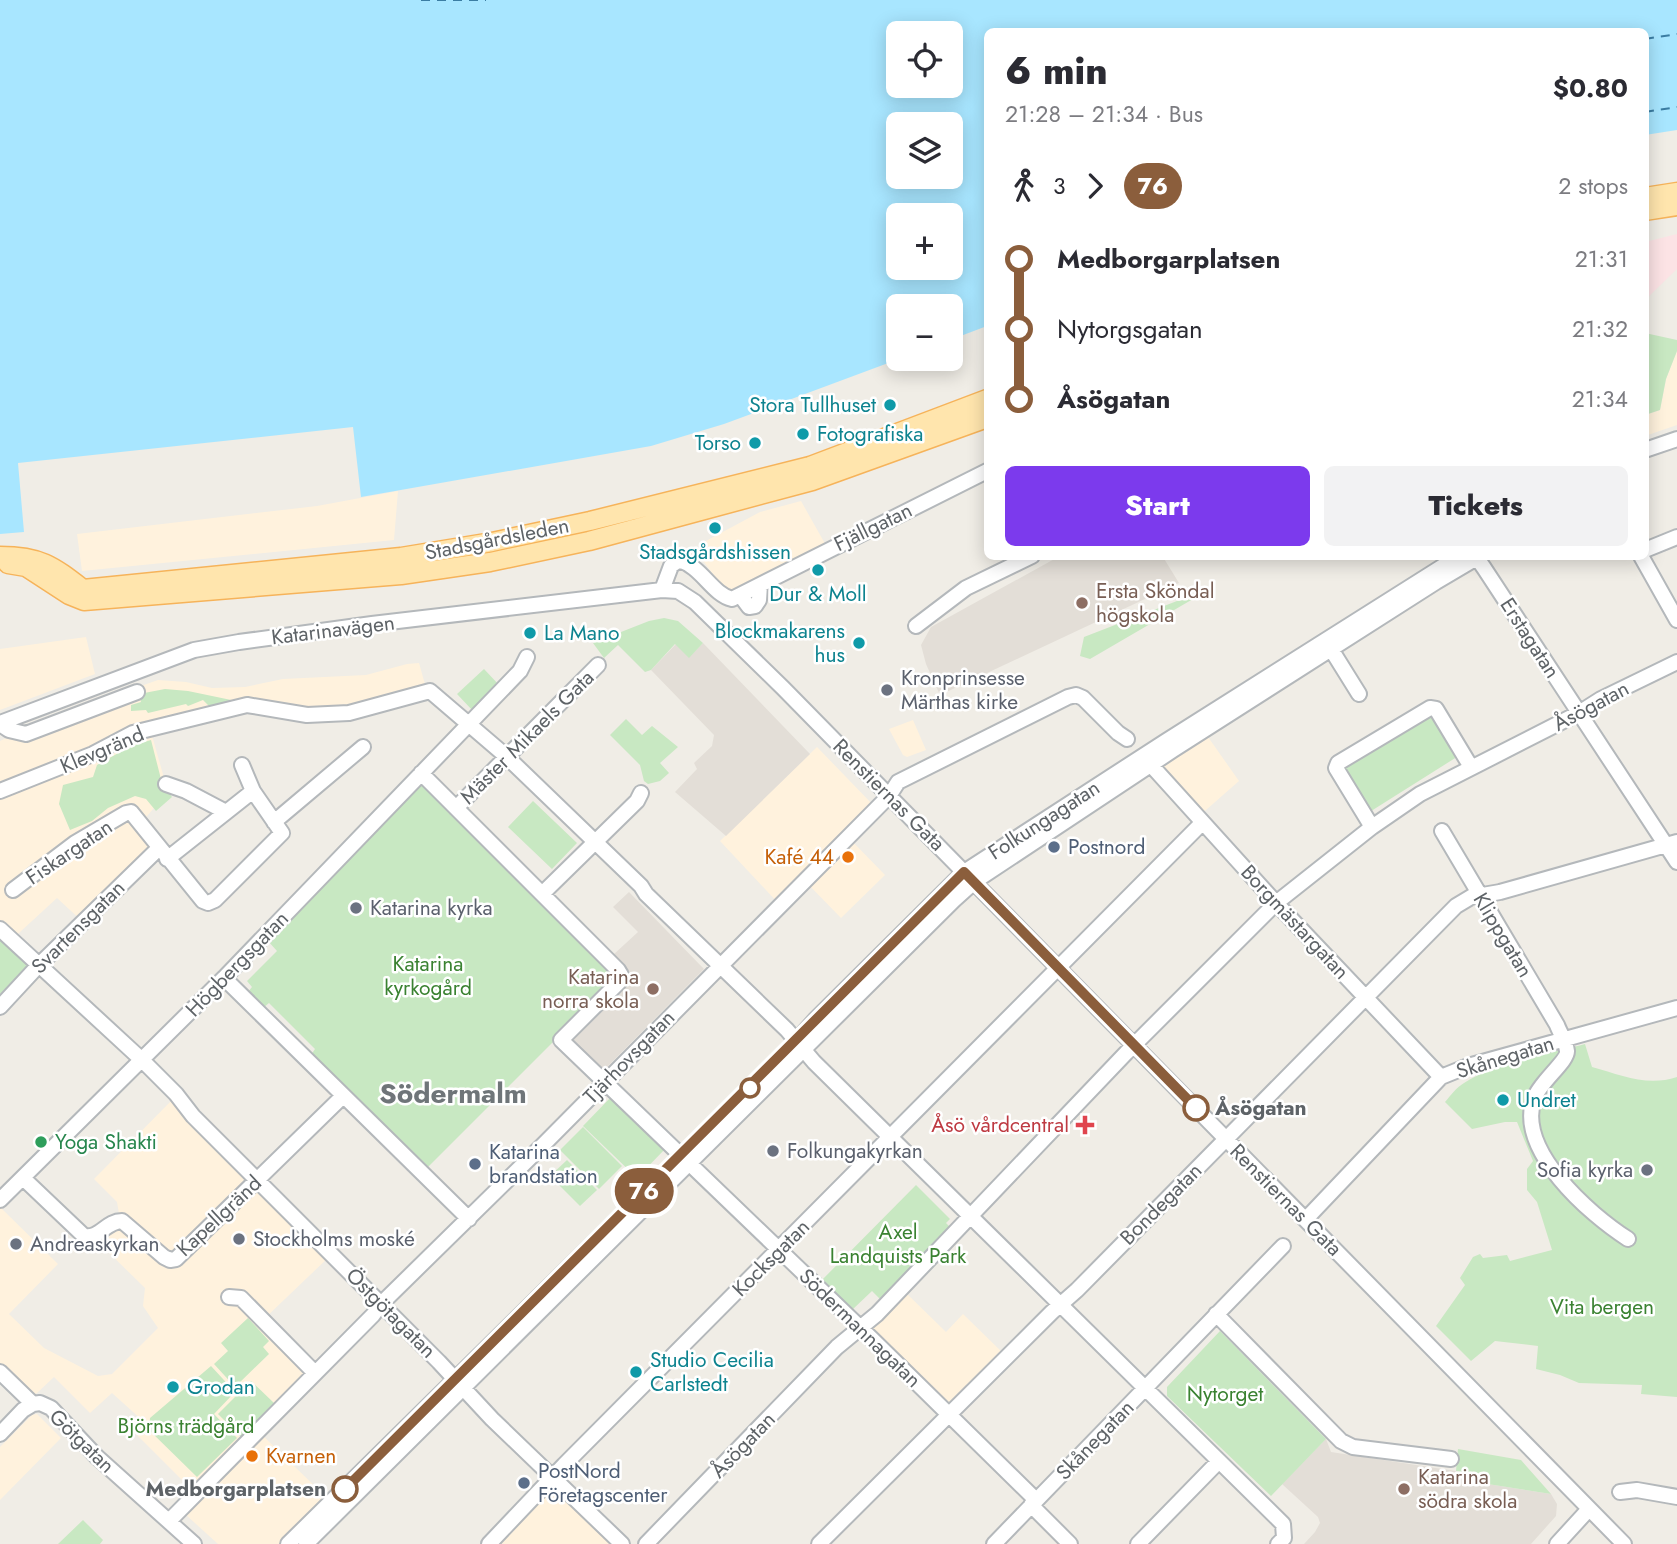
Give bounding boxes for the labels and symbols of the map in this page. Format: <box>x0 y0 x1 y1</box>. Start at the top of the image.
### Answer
place label: Stora Tullhuset <box>749 390 876 420</box>
marker: Stora Tullhuset <box>882 397 898 413</box>
place label: Fotografiska <box>817 419 923 449</box>
marker: Fotografiska <box>795 426 811 442</box>
place label: Torso <box>695 428 741 458</box>
marker: Torso <box>747 435 763 451</box>
street label: Fjällgatan <box>829 495 917 559</box>
street label: Stadsgårdsleden <box>422 510 572 568</box>
marker: Stadsgårdshissen <box>707 520 723 536</box>
place label: Stadsgårdshissen <box>639 537 791 567</box>
marker: Dur & Moll <box>810 562 826 578</box>
place label: Ersta Sköndal högskola <box>1096 576 1214 630</box>
place label: Dur & Moll <box>769 579 867 609</box>
street label: Erstagatan <box>1493 592 1567 684</box>
marker: Ersta Sköndal högskola <box>1074 595 1090 611</box>
street label: Katarinavägen <box>270 608 396 652</box>
place label: Blockmakarens hus <box>715 616 845 670</box>
place label: La Mano <box>544 618 619 648</box>
marker: La Mano <box>522 625 538 641</box>
marker: Blockmakarens hus <box>851 635 867 651</box>
street label: Mäster Mikaels Gata <box>453 663 601 811</box>
place label: Kronprinsesse Märthas kirke <box>901 663 1025 717</box>
street label: Åsögatan <box>1548 674 1634 738</box>
marker: Kronprinsesse Märthas kirke <box>879 682 895 698</box>
street label: Klevgränd <box>55 719 149 781</box>
street label: Renstiernas Gata <box>826 732 952 858</box>
street label: Folkungagatan <box>982 773 1106 867</box>
street label: Fiskargatan <box>20 812 118 892</box>
place label: Postnord <box>1068 832 1146 862</box>
marker: Postnord <box>1046 839 1062 855</box>
place label: Kafé 44 <box>764 842 834 872</box>
marker: Kafé 44 <box>840 849 856 865</box>
street label: Borgmästargatan <box>1234 858 1356 986</box>
street label: Svartensgatan <box>24 873 132 981</box>
street label: Klippgatan <box>1466 887 1540 983</box>
place label: Katarina kyrka <box>370 893 493 923</box>
marker: Katarina kyrka <box>348 900 364 916</box>
street label: Högbergsgatan <box>179 904 295 1024</box>
park label: Katarina kyrkogård <box>384 949 472 1003</box>
place label: Katarina norra skola <box>542 962 639 1016</box>
marker: Katarina norra skola <box>645 981 661 997</box>
street label: Tjärhovsgatan <box>576 1003 682 1111</box>
street label: Skånegatan <box>1452 1028 1558 1086</box>
district label: Södermalm <box>379 1073 527 1114</box>
unlabelled marker <box>740 1078 760 1098</box>
place label: Undret <box>1517 1085 1576 1115</box>
marker: Undret <box>1495 1092 1511 1108</box>
place label: Åsögatan <box>1214 1093 1307 1123</box>
marker: Åsögatan <box>1183 1095 1209 1121</box>
place label: Åsö vårdcentral <box>931 1110 1069 1140</box>
marker: Åsö vårdcentral <box>1075 1115 1095 1135</box>
place label: Yoga Shakti <box>55 1127 157 1157</box>
marker: Yoga Shakti <box>33 1134 49 1150</box>
place label: Folkungakyrkan <box>787 1136 923 1166</box>
place label: Katarina brandstation <box>489 1137 598 1191</box>
street label: Renstiernas Gata <box>1223 1137 1349 1263</box>
marker: Folkungakyrkan <box>765 1143 781 1159</box>
place label: Sofia kyrka <box>1537 1155 1633 1185</box>
marker: Katarina brandstation <box>467 1156 483 1172</box>
street label: Bondegatan <box>1113 1156 1209 1252</box>
marker: Sofia kyrka <box>1639 1162 1655 1178</box>
line badge: 76 <box>612 1168 676 1214</box>
street label: Kapellgränd <box>170 1169 268 1263</box>
street label: Kocksgatan <box>726 1213 816 1303</box>
park label: Axel Landquists Park <box>830 1217 967 1271</box>
place label: Stockholms moské <box>253 1224 415 1254</box>
place label: Andreaskyrkan <box>30 1229 160 1259</box>
marker: Stockholms moské <box>231 1231 247 1247</box>
marker: Andreaskyrkan <box>8 1236 24 1252</box>
street label: Östgötagatan <box>339 1261 443 1365</box>
street label: Södermannagatan <box>792 1262 928 1394</box>
park label: Vita bergen <box>1550 1292 1654 1322</box>
place label: Studio Cecilia Carlstedt <box>650 1345 774 1399</box>
marker: Studio Cecilia Carlstedt <box>628 1364 644 1380</box>
place label: Grodan <box>187 1372 255 1402</box>
marker: Grodan <box>165 1379 181 1395</box>
park label: Nytorget <box>1187 1379 1263 1409</box>
street label: Skånegatan <box>1049 1393 1141 1487</box>
street label: Götgatan <box>42 1402 122 1480</box>
street label: Åsögatan <box>704 1405 782 1485</box>
park label: Björns trädgård <box>117 1411 255 1441</box>
place label: Kvarnen <box>266 1441 336 1471</box>
marker: Kvarnen <box>244 1448 260 1464</box>
place label: PostNord Företagscenter <box>538 1456 668 1510</box>
place label: Katarina södra skola <box>1418 1462 1517 1516</box>
place label: Medborgarplatsen <box>146 1474 326 1504</box>
marker: PostNord Företagscenter <box>516 1475 532 1491</box>
marker: Medborgarplatsen <box>332 1476 358 1502</box>
marker: Katarina södra skola <box>1396 1481 1412 1497</box>

